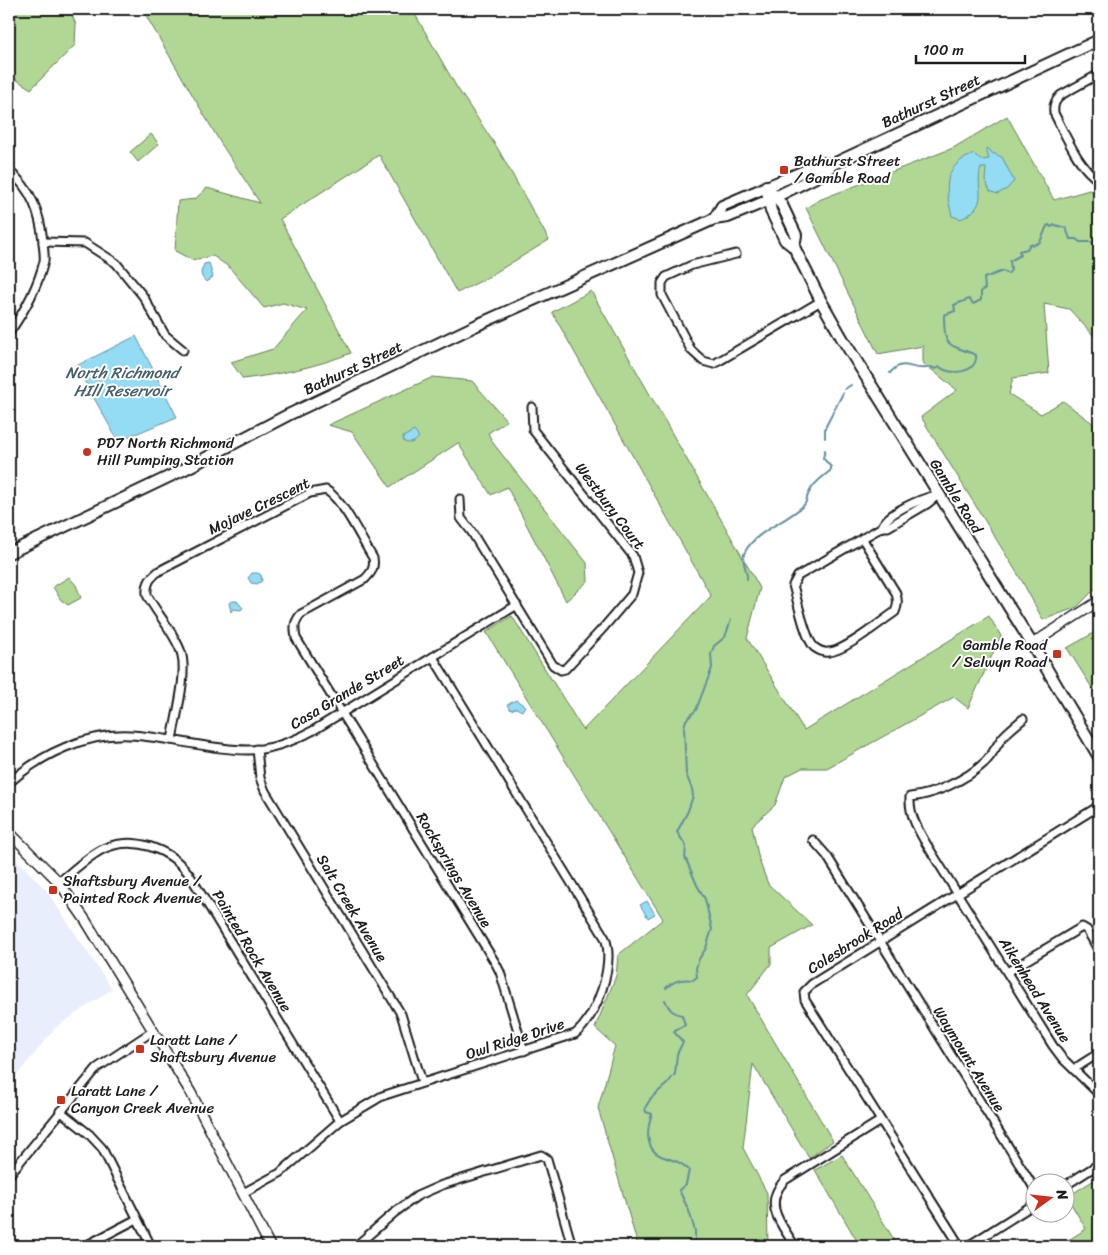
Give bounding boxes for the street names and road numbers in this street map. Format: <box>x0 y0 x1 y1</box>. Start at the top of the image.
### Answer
street label: Bathurst Street <box>877 67 985 135</box>
street label: Bathurst Street <box>299 334 407 402</box>
street label: Gamble Road <box>923 453 990 540</box>
street label: Westbury Court <box>568 457 652 556</box>
street label: Mojave Crescent <box>204 470 315 542</box>
street label: Casa Grande Street <box>285 647 410 736</box>
street label: Rocksprings Avenue <box>409 807 499 933</box>
street label: Salt Creek Avenue <box>309 849 395 967</box>
street label: Painted Rock Avenue <box>205 885 299 1017</box>
street label: Colesbrook Road <box>802 900 909 981</box>
street label: Aikenhead Avenue <box>991 931 1078 1048</box>
street label: Waymount Avenue <box>926 1001 1012 1117</box>
street label: Owl Ridge Drive <box>462 1011 568 1067</box>

